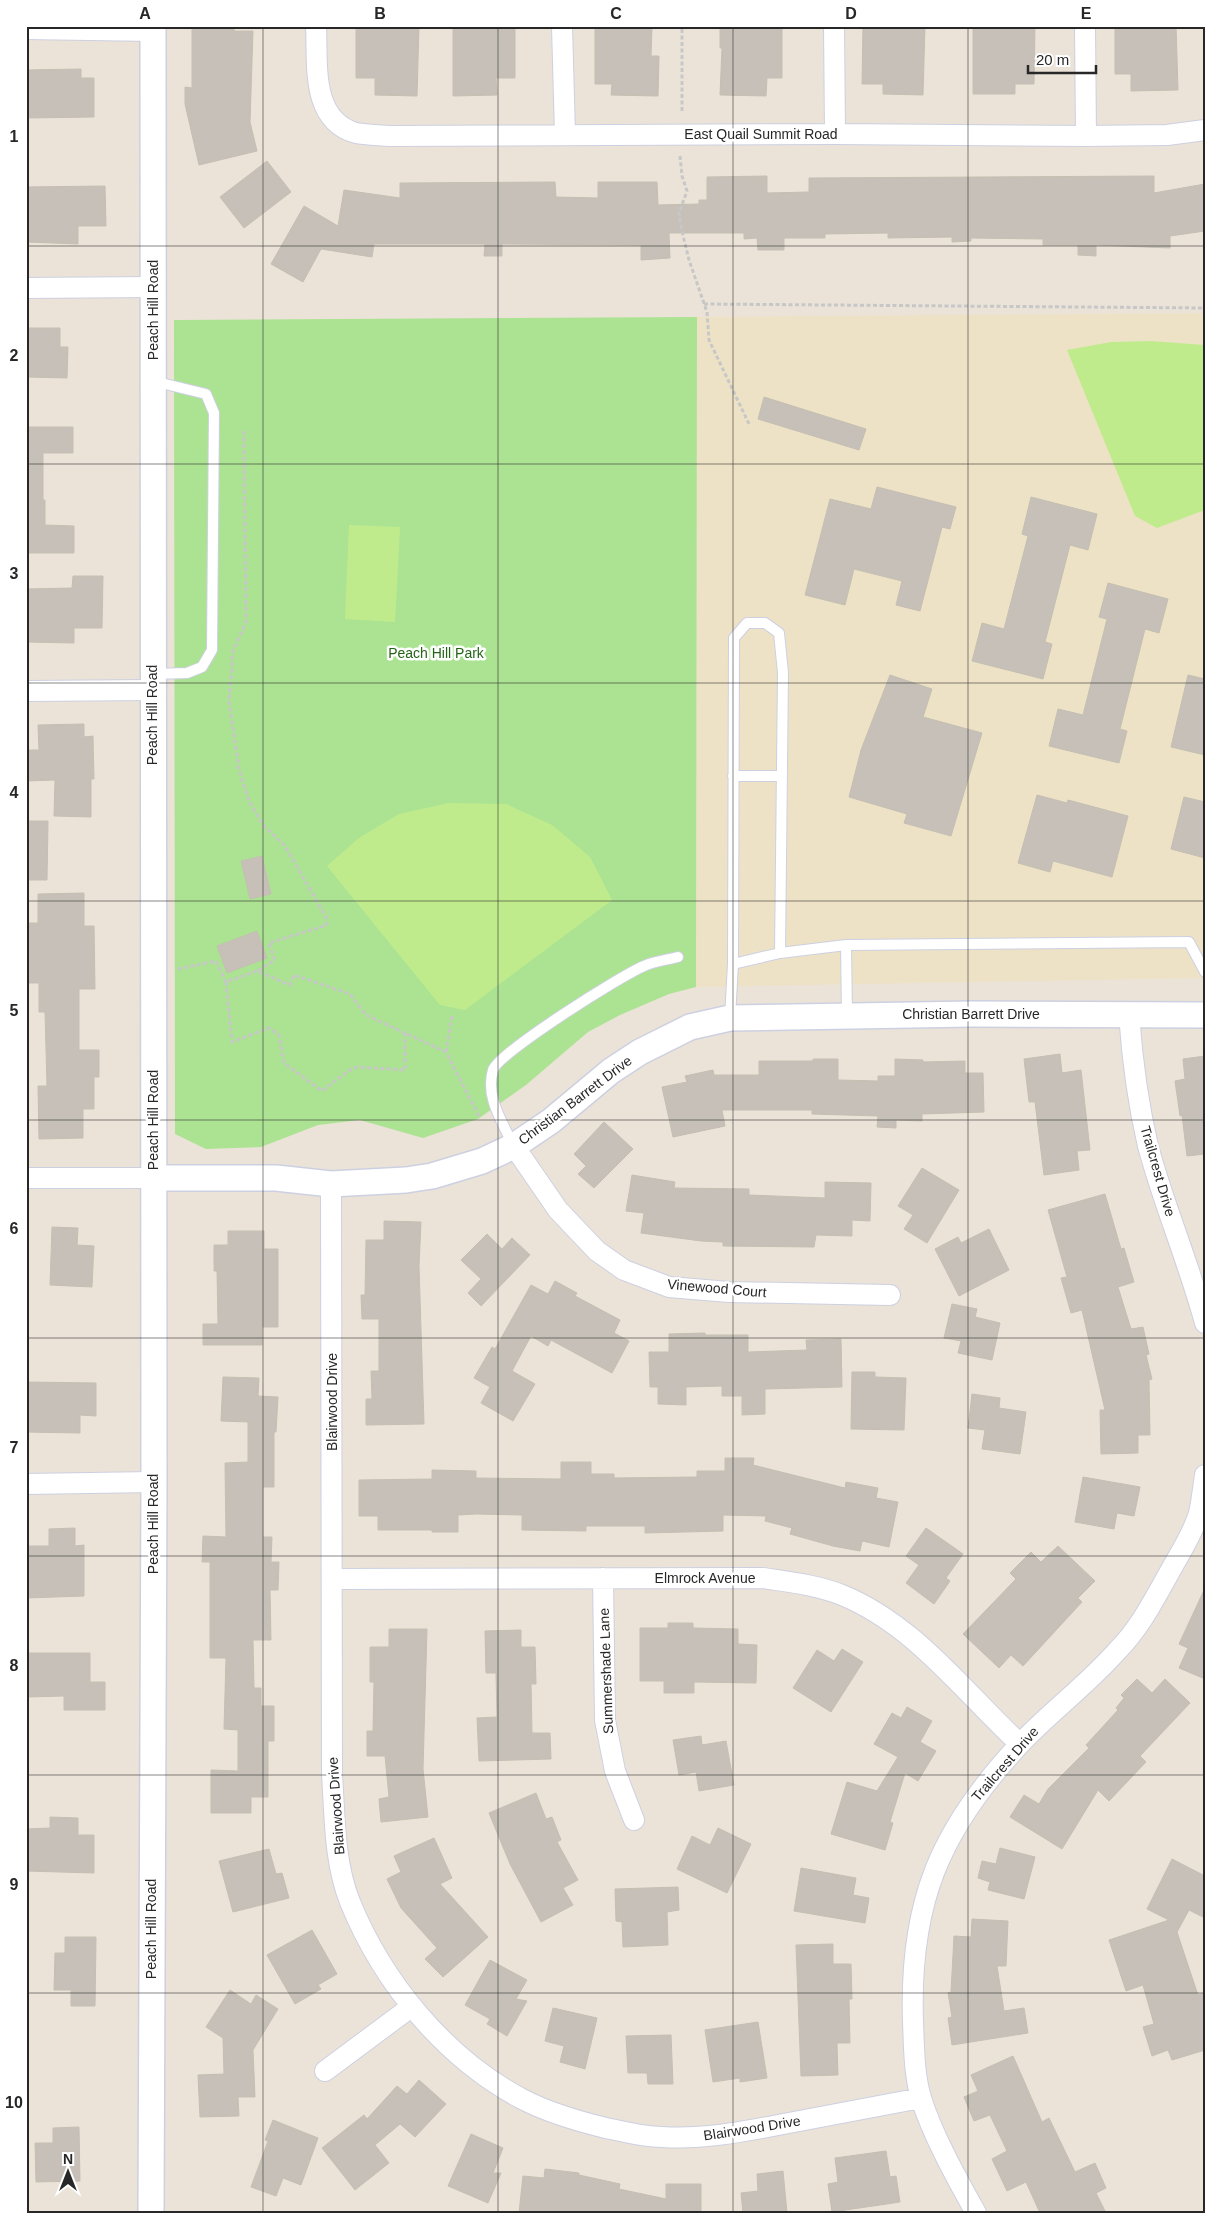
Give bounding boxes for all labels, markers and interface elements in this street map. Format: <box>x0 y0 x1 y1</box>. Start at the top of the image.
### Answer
text: A <box>139 5 151 22</box>
text: B <box>374 5 386 22</box>
text: C <box>610 5 622 22</box>
text: D <box>845 5 857 22</box>
text: E <box>1081 5 1092 22</box>
scale bar <box>1028 42 1096 74</box>
text: 20 m <box>1036 51 1069 68</box>
street label: East Quail Summit Road <box>684 126 838 142</box>
text: 1 <box>10 128 19 145</box>
street label: Peach Hill Road <box>145 260 161 360</box>
text: 2 <box>10 347 19 364</box>
text: 3 <box>10 565 19 582</box>
park label: Peach Hill Park <box>388 645 485 661</box>
street label: Peach Hill Road <box>144 665 160 765</box>
text: 4 <box>10 784 19 801</box>
text: 5 <box>10 1002 19 1019</box>
street label: Christian Barrett Drive <box>902 1006 1040 1022</box>
street label: Christian Barrett Drive <box>515 1052 635 1148</box>
street label: Peach Hill Road <box>145 1070 161 1170</box>
street label: Trailcrest Drive <box>1137 1124 1179 1218</box>
text: 6 <box>10 1220 19 1237</box>
street label: Vinewood Court <box>667 1276 767 1300</box>
street label: Blairwood Drive <box>324 1353 340 1451</box>
text: 7 <box>10 1439 19 1456</box>
street label: Peach Hill Road <box>145 1474 161 1574</box>
street label: Elmrock Avenue <box>655 1570 756 1586</box>
street label: Summershade Lane <box>596 1608 616 1734</box>
text: 8 <box>10 1657 19 1674</box>
street label: Trailcrest Drive <box>968 1723 1042 1805</box>
street label: Blairwood Drive <box>325 1756 347 1855</box>
text: 9 <box>10 1876 19 1893</box>
street label: Peach Hill Road <box>143 1879 159 1979</box>
text: 10 <box>5 2094 23 2111</box>
street label: Blairwood Drive <box>702 2112 802 2144</box>
north arrow <box>42 2146 92 2196</box>
text: N <box>63 2151 73 2167</box>

